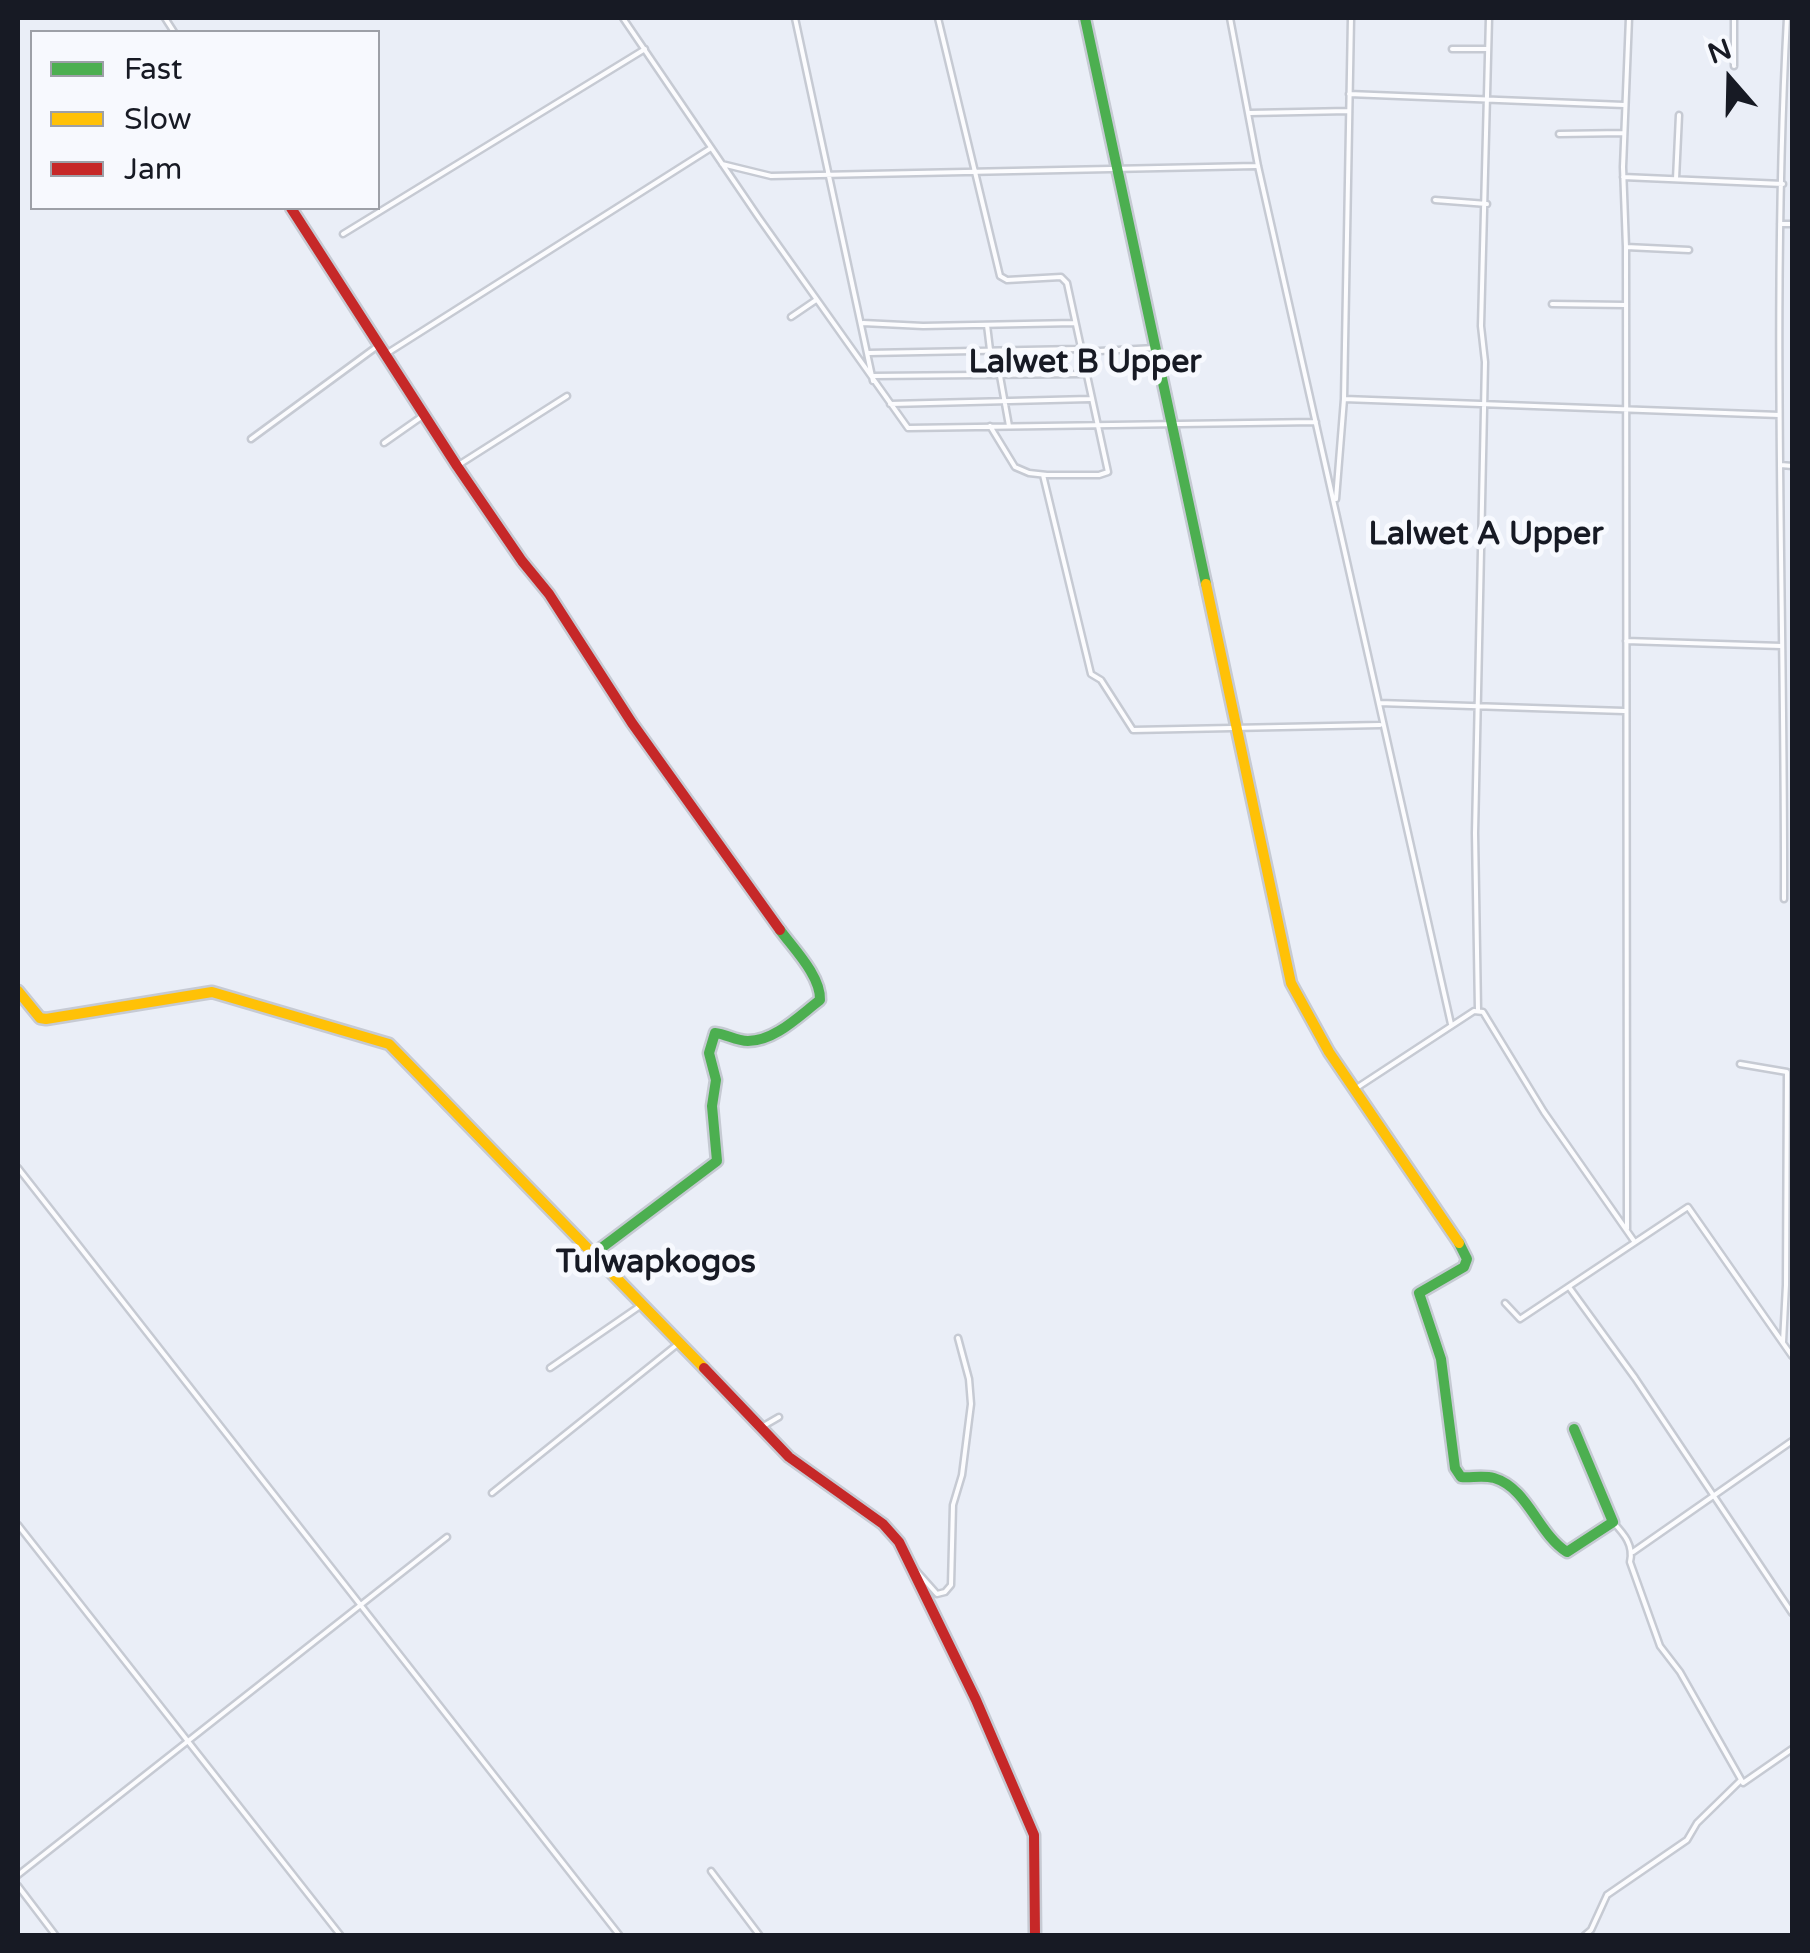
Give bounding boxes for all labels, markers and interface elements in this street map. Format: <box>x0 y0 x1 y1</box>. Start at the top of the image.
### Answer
legend <box>30 30 380 210</box>
north arrow <box>1680 30 1780 130</box>
text: N <box>1703 32 1736 72</box>
text: Fast <box>124 51 183 88</box>
text: Slow <box>124 101 192 138</box>
text: Jam <box>124 151 182 188</box>
district label: Lalwet B Upper <box>968 345 1202 383</box>
district label: Lalwet A Upper <box>1369 517 1603 555</box>
district label: Tulwapkogos <box>556 1245 756 1283</box>

